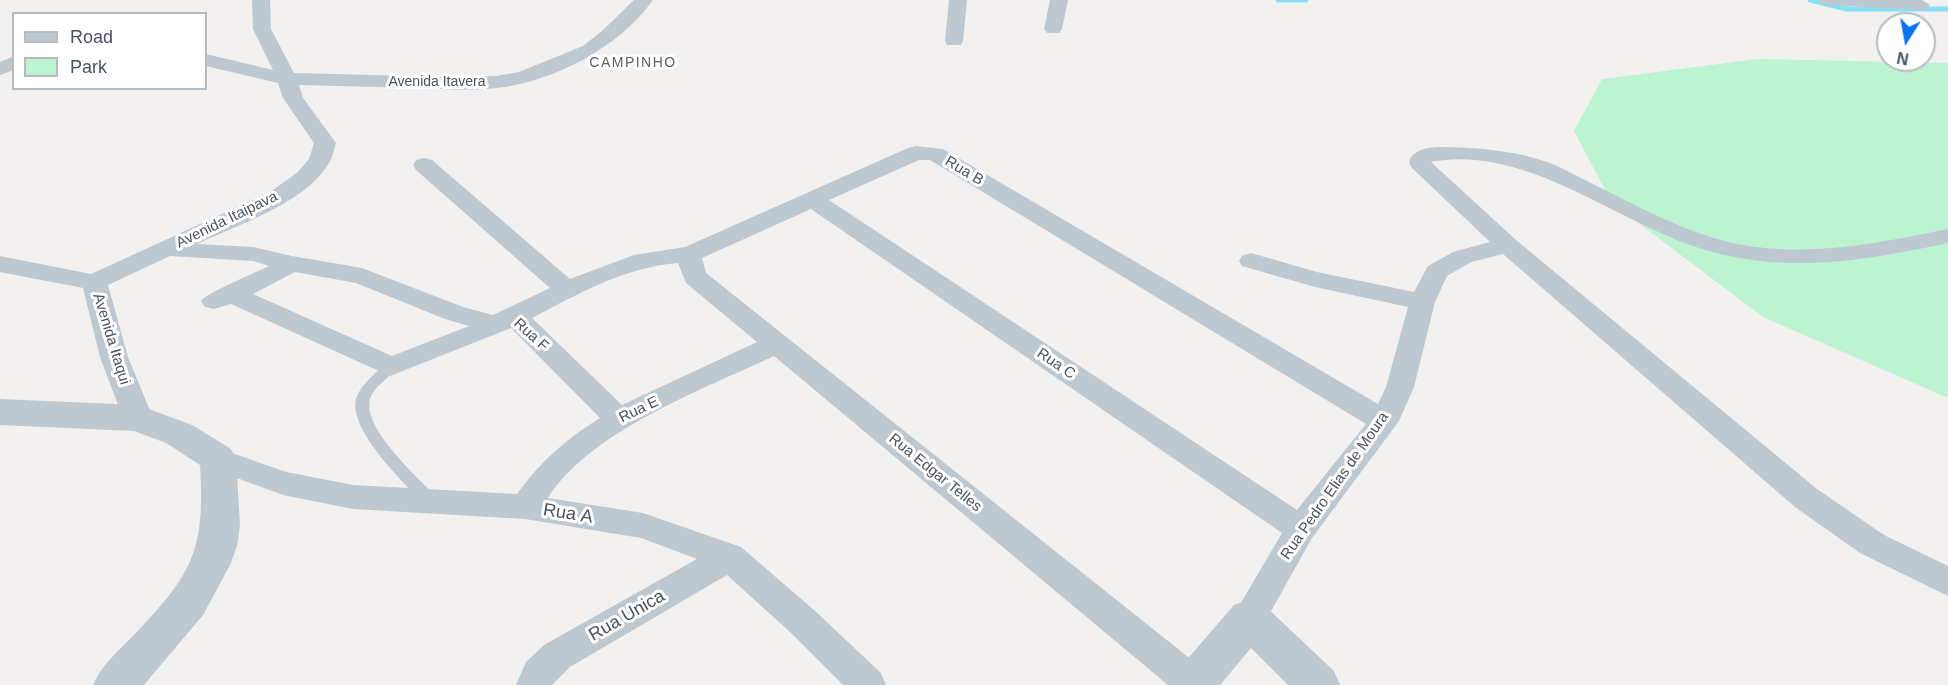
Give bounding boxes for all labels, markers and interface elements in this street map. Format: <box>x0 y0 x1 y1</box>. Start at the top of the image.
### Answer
legend <box>12 12 207 90</box>
north arrow <box>1876 12 1936 72</box>
text: Road <box>70 27 113 47</box>
text: N <box>1896 49 1910 68</box>
district label: CAMPINHO <box>589 55 677 71</box>
text: Park <box>70 57 107 77</box>
street label: Avenida Itavera <box>388 74 486 90</box>
street label: Rua B <box>941 153 987 189</box>
street label: Avenida Itaipava <box>173 188 281 252</box>
street label: Avenida Itaqui <box>89 291 133 387</box>
street label: Rua F <box>510 315 552 355</box>
street label: Rua C <box>1033 345 1079 383</box>
street label: Rua E <box>616 393 662 427</box>
street label: Rua Pedro Elias de Moura <box>1277 409 1393 563</box>
street label: Rua Edgar Telles <box>885 430 985 516</box>
street label: Rua A <box>542 499 594 529</box>
street label: Rua Unica <box>585 586 669 646</box>

